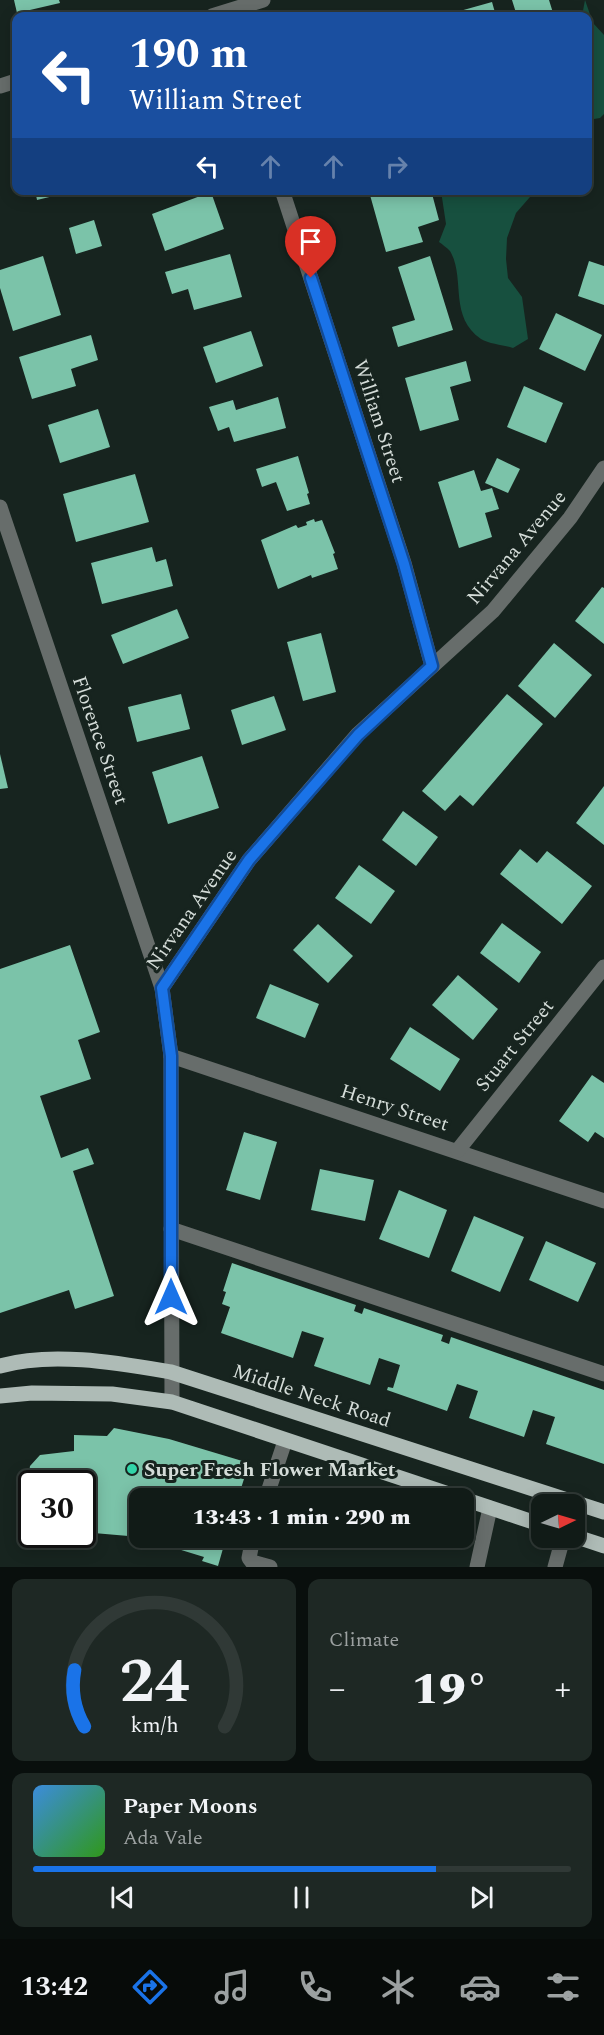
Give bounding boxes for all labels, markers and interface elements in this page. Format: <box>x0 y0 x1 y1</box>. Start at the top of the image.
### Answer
text: 190 m <box>129 23 248 86</box>
icon: left <box>30 36 108 114</box>
text: William Street <box>129 80 302 122</box>
icon: left <box>191 150 224 183</box>
icon: ahead <box>254 150 287 183</box>
icon: ahead <box>317 150 350 183</box>
icon: right <box>380 150 413 183</box>
pin <box>285 216 336 278</box>
icon: arrive <box>294 225 327 258</box>
street label: William Street <box>345 356 413 487</box>
street label: Nirvana Avenue <box>460 484 574 612</box>
street label: Florence Street <box>64 672 136 809</box>
street label: Nirvana Avenue <box>139 843 245 976</box>
street label: Stuart Street <box>468 993 561 1098</box>
street label: Henry Street <box>337 1076 453 1140</box>
position arrow <box>139 1265 203 1329</box>
street label: Middle Neck Road <box>229 1356 395 1436</box>
place label: Super Fresh Flower Market <box>144 1455 396 1485</box>
marker: Super Fresh Flower Market <box>125 1462 139 1476</box>
speed limit sign: 30 <box>18 1470 96 1548</box>
north arrow <box>531 1494 585 1548</box>
map controls <box>531 1494 585 1548</box>
text: 13:43 · 1 min · 290 m <box>192 1501 411 1534</box>
text: Climate <box>329 1625 399 1655</box>
text: 24 <box>119 1635 189 1730</box>
text: 19° <box>412 1655 488 1724</box>
text: − <box>329 1664 346 1714</box>
text: + <box>554 1664 571 1714</box>
text: km/h <box>130 1709 178 1742</box>
text: Paper Moons <box>123 1790 258 1823</box>
text: Ada Vale <box>123 1823 203 1853</box>
icon: previous <box>106 1881 139 1914</box>
icon: pause <box>285 1881 318 1914</box>
icon: next <box>465 1881 498 1914</box>
text: 13:42 <box>20 1966 88 2008</box>
icon: directions <box>129 1966 171 2008</box>
icon: music <box>211 1966 253 2008</box>
icon: phone <box>294 1966 336 2008</box>
icon: climate <box>377 1966 419 2008</box>
icon: car <box>459 1966 501 2008</box>
icon: filters <box>542 1966 584 2008</box>

